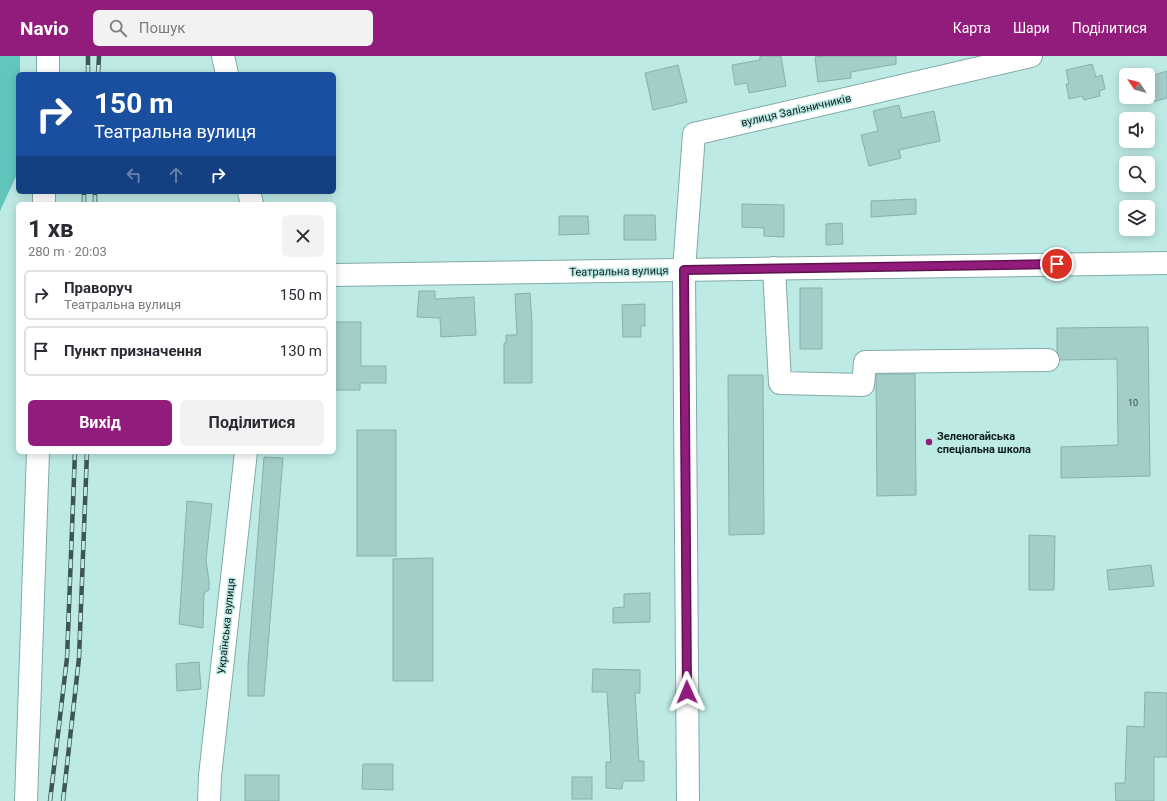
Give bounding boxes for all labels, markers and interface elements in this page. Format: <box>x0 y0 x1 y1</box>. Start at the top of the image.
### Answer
search box <box>93 10 373 46</box>
text: Navio <box>20 17 69 40</box>
icon: search <box>107 17 129 39</box>
text: Пошук <box>139 19 185 37</box>
text: Карта <box>953 20 991 36</box>
text: Шари <box>1013 20 1050 36</box>
text: Поділитися <box>1072 20 1147 36</box>
north arrow <box>1119 68 1155 104</box>
map controls <box>1119 68 1155 236</box>
text: 150 m <box>94 87 173 120</box>
icon: right <box>28 88 80 140</box>
street label: вулиця Залізничників <box>740 91 852 129</box>
button: sound <box>1119 112 1155 148</box>
text: Театральна вулиця <box>94 121 256 142</box>
button: search <box>1119 156 1155 192</box>
icon: left <box>123 164 145 186</box>
icon: ahead <box>165 164 187 186</box>
icon: right <box>207 164 229 186</box>
button: layers <box>1119 200 1155 236</box>
text: 1 хв <box>28 215 74 243</box>
button: close <box>282 215 324 257</box>
text: 280 m · 20:03 <box>28 244 107 259</box>
pin <box>1040 247 1074 281</box>
icon: arrive <box>1046 253 1068 275</box>
street label: Театральна вулиця <box>569 264 669 279</box>
text: Праворуч <box>64 279 132 297</box>
icon: right <box>30 284 52 306</box>
text: 150 m <box>280 286 322 304</box>
text: Театральна вулиця <box>64 297 181 312</box>
icon: arrive <box>30 340 52 362</box>
text: Пункт призначення <box>64 342 202 360</box>
text: 130 m <box>280 342 322 360</box>
house number: 10 <box>1128 398 1138 408</box>
button: Вихід <box>28 400 172 446</box>
button: Поділитися <box>180 400 324 446</box>
place label: Зеленогайська спеціальна школа <box>937 430 1031 456</box>
marker: Зеленогайська спеціальна школа <box>924 437 934 447</box>
street label: Українська вулиця <box>215 577 238 675</box>
position arrow <box>666 671 708 713</box>

